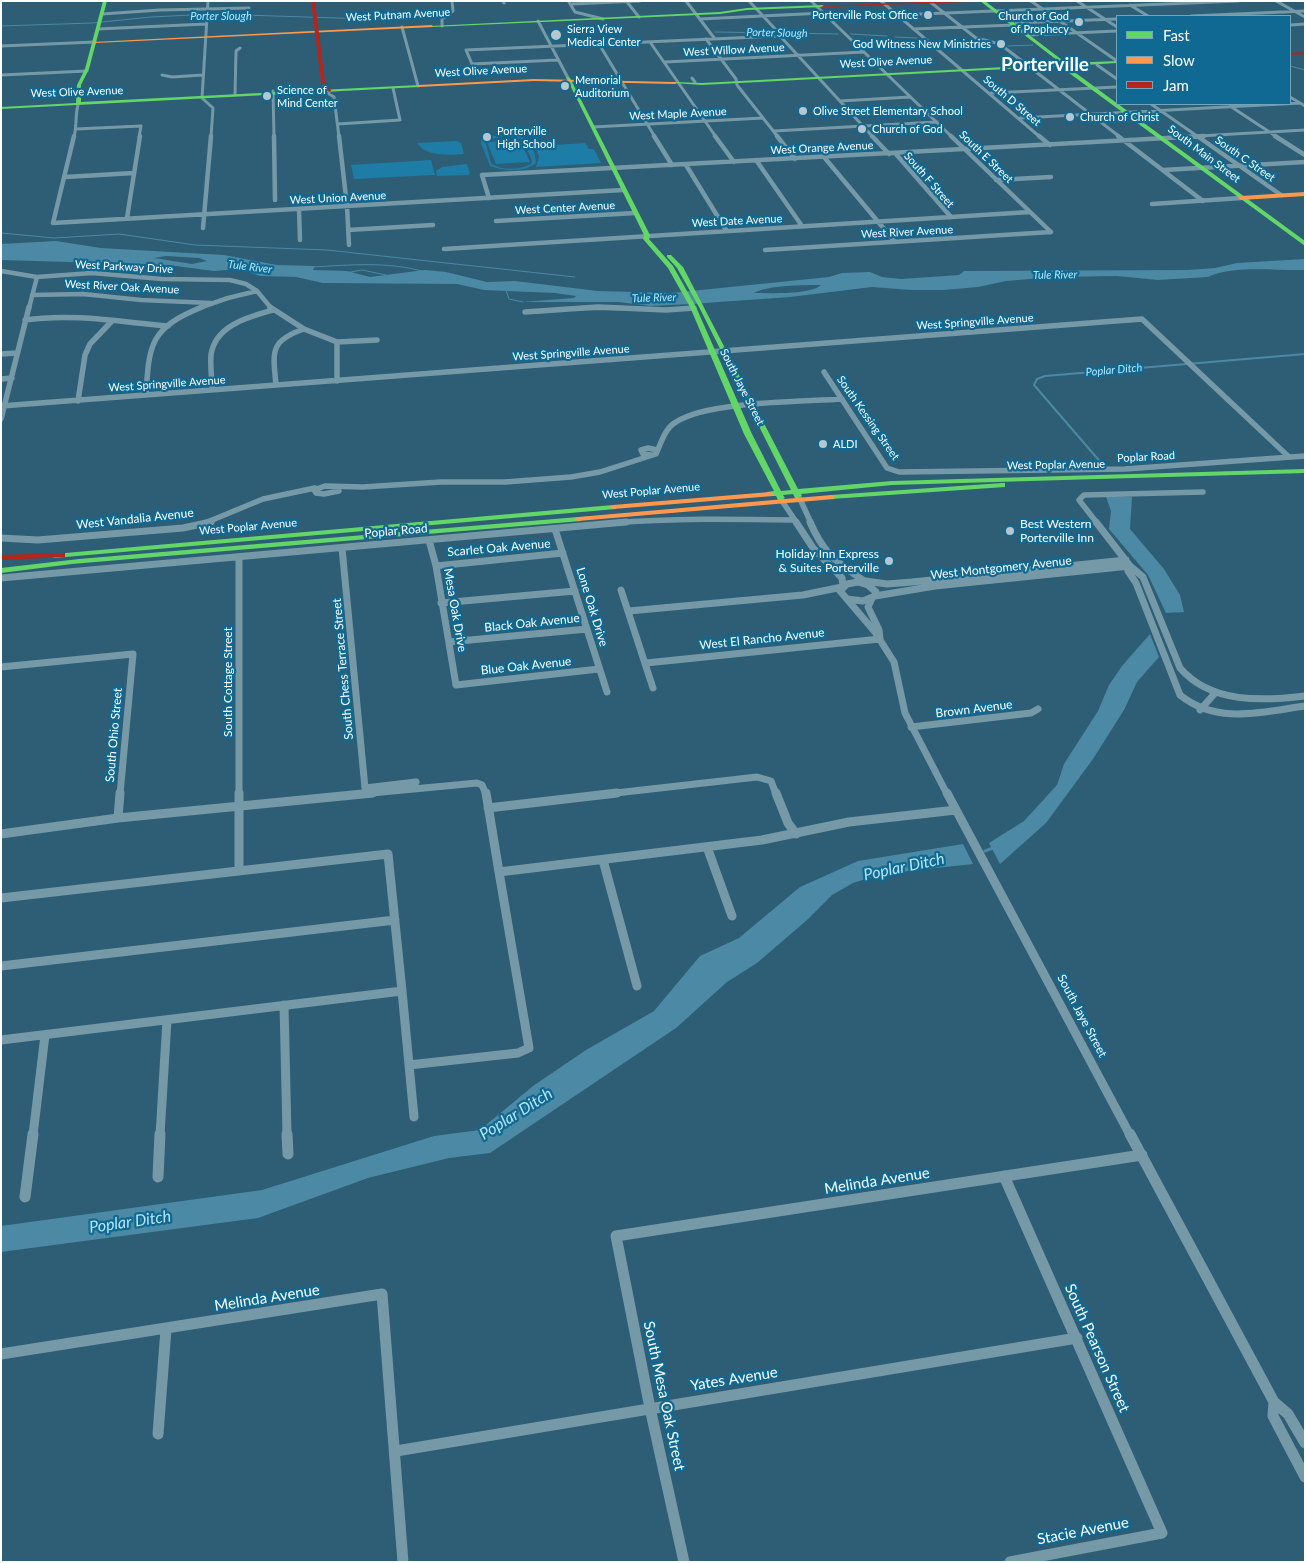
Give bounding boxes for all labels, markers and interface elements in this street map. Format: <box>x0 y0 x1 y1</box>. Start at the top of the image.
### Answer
street label: West Putnam Avenue <box>345 6 451 24</box>
place label: Porterville Post Office <box>812 8 918 22</box>
water label: Porter Slough <box>190 9 252 23</box>
marker: Porterville Post Office <box>922 9 934 21</box>
place label: Church of God of Prophecy <box>998 9 1069 35</box>
legend <box>1116 15 1291 105</box>
marker: Church of God of Prophecy <box>1073 16 1085 28</box>
place label: Sierra View Medical Center <box>567 22 641 48</box>
water label: Porter Slough <box>746 26 808 40</box>
text: Fast <box>1163 26 1190 44</box>
marker: Sierra View Medical Center <box>549 28 563 42</box>
place label: God Witness New Ministries <box>853 37 991 51</box>
marker: God Witness New Ministries <box>995 38 1007 50</box>
street label: West Willow Avenue <box>683 41 785 59</box>
text: Slow <box>1163 51 1195 69</box>
street label: West Olive Avenue <box>839 53 933 71</box>
district label: Porterville <box>1001 54 1089 76</box>
street label: West Olive Avenue <box>434 62 528 80</box>
place label: Memorial Auditorium <box>575 73 629 99</box>
street label: South D Street <box>980 73 1044 129</box>
text: Jam <box>1163 76 1189 94</box>
marker: Memorial Auditorium <box>559 80 571 92</box>
place label: Science of Mind Center <box>277 83 338 109</box>
street label: West Olive Avenue <box>30 84 124 100</box>
marker: Science of Mind Center <box>261 90 273 102</box>
place label: Olive Street Elementary School <box>813 104 963 118</box>
street label: West Maple Avenue <box>629 105 727 123</box>
marker: Olive Street Elementary School <box>797 105 809 117</box>
place label: Church of Christ <box>1080 110 1159 124</box>
marker: Church of Christ <box>1064 111 1076 123</box>
place label: Church of God <box>872 122 943 136</box>
street label: South Main Street <box>1165 122 1243 186</box>
marker: Church of God <box>856 123 868 135</box>
place label: Porterville High School <box>497 124 555 150</box>
street label: South E Street <box>956 128 1016 186</box>
marker: Porterville High School <box>481 131 493 143</box>
street label: South C Street <box>1212 133 1278 185</box>
street label: West Orange Avenue <box>770 139 874 157</box>
street label: South F Street <box>901 150 957 210</box>
street label: West Union Avenue <box>290 189 386 207</box>
street label: West Center Avenue <box>515 199 615 217</box>
street label: West Date Avenue <box>691 212 783 230</box>
street label: West River Avenue <box>861 223 953 241</box>
street label: West Parkway Drive <box>75 258 173 276</box>
water label: Tule River <box>227 258 273 276</box>
water label: Tule River <box>1033 268 1077 282</box>
street label: West River Oak Avenue <box>64 277 180 297</box>
water label: Tule River <box>632 291 676 305</box>
street label: West Springville Avenue <box>916 311 1034 333</box>
street label: West Springville Avenue <box>512 342 630 364</box>
street label: South Jaye Street <box>717 347 767 427</box>
water label: Poplar Ditch <box>1085 361 1143 379</box>
street label: West Springville Avenue <box>108 373 226 395</box>
street label: South Kessing Street <box>834 373 902 463</box>
place label: ALDI <box>833 437 858 451</box>
marker: ALDI <box>817 438 829 450</box>
street label: Poplar Road <box>1117 449 1175 465</box>
street label: West Poplar Avenue <box>1007 458 1105 472</box>
street label: West Poplar Avenue <box>602 480 700 502</box>
street label: West Vandalia Avenue <box>76 506 194 532</box>
street label: West Poplar Avenue <box>199 516 297 538</box>
place label: Best Western Porterville Inn <box>1020 517 1094 545</box>
street label: Poplar Road <box>364 521 428 541</box>
marker: Best Western Porterville Inn <box>1004 525 1016 537</box>
street label: Scarlet Oak Avenue <box>447 536 551 560</box>
place label: Holiday Inn Express & Suites Porterville <box>775 547 879 575</box>
street label: West Montgomery Avenue <box>930 553 1072 583</box>
marker: Holiday Inn Express & Suites Porterville <box>883 555 895 567</box>
street label: Lone Oak Drive <box>573 566 611 648</box>
street label: Mesa Oak Drive <box>441 567 469 653</box>
street label: South Chess Terrace Street <box>330 598 356 740</box>
street label: Black Oak Avenue <box>484 611 580 635</box>
street label: West El Rancho Avenue <box>699 625 825 653</box>
street label: South Cottage Street <box>221 627 235 737</box>
street label: Blue Oak Avenue <box>480 654 572 678</box>
street label: South Ohio Street <box>103 687 125 783</box>
street label: Brown Avenue <box>935 697 1013 721</box>
water label: Poplar Ditch <box>862 849 946 885</box>
street label: South Jaye Street <box>1054 972 1110 1060</box>
water label: Poplar Ditch <box>476 1084 556 1144</box>
street label: Melinda Avenue <box>823 1164 931 1198</box>
water label: Poplar Ditch <box>88 1207 172 1237</box>
street label: Melinda Avenue <box>213 1281 321 1315</box>
street label: South Pearson Street <box>1061 1281 1133 1415</box>
street label: South Mesa Oak Street <box>639 1320 689 1472</box>
street label: Yates Avenue <box>689 1363 779 1395</box>
street label: Stacie Avenue <box>1036 1513 1130 1549</box>

